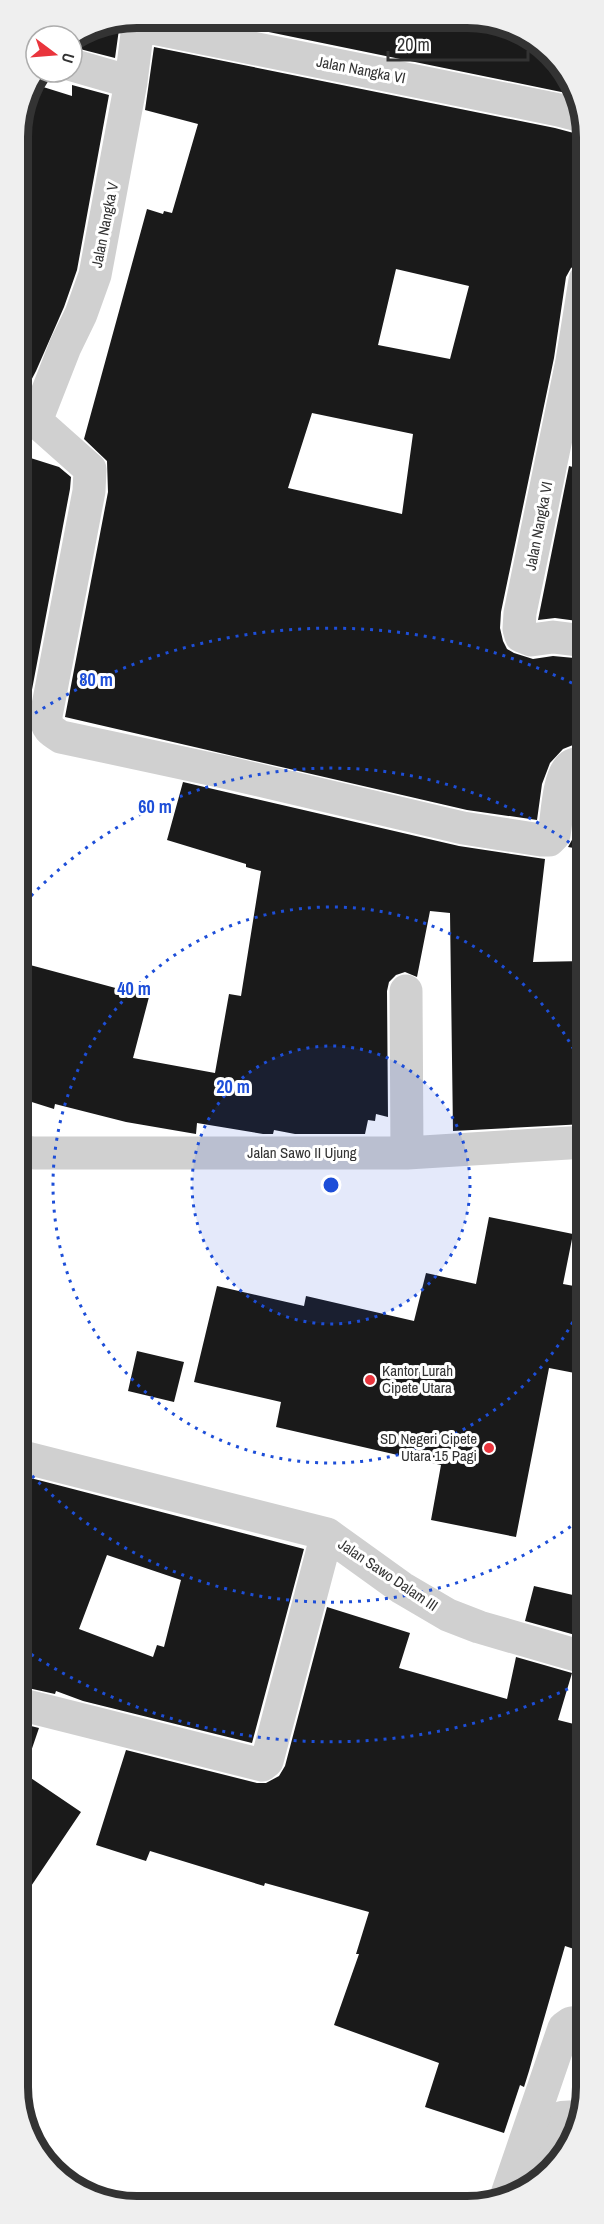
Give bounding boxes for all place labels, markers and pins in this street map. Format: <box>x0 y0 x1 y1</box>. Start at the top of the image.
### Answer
centre of rings <box>321 1175 341 1195</box>
place label: Kantor Lurah Cipete Utara <box>382 1360 453 1398</box>
marker: Kantor Lurah Cipete Utara <box>363 1373 377 1387</box>
place label: SD Negeri Cipete Utara 15 Pagi <box>380 1428 477 1466</box>
marker: SD Negeri Cipete Utara 15 Pagi <box>482 1441 496 1455</box>

